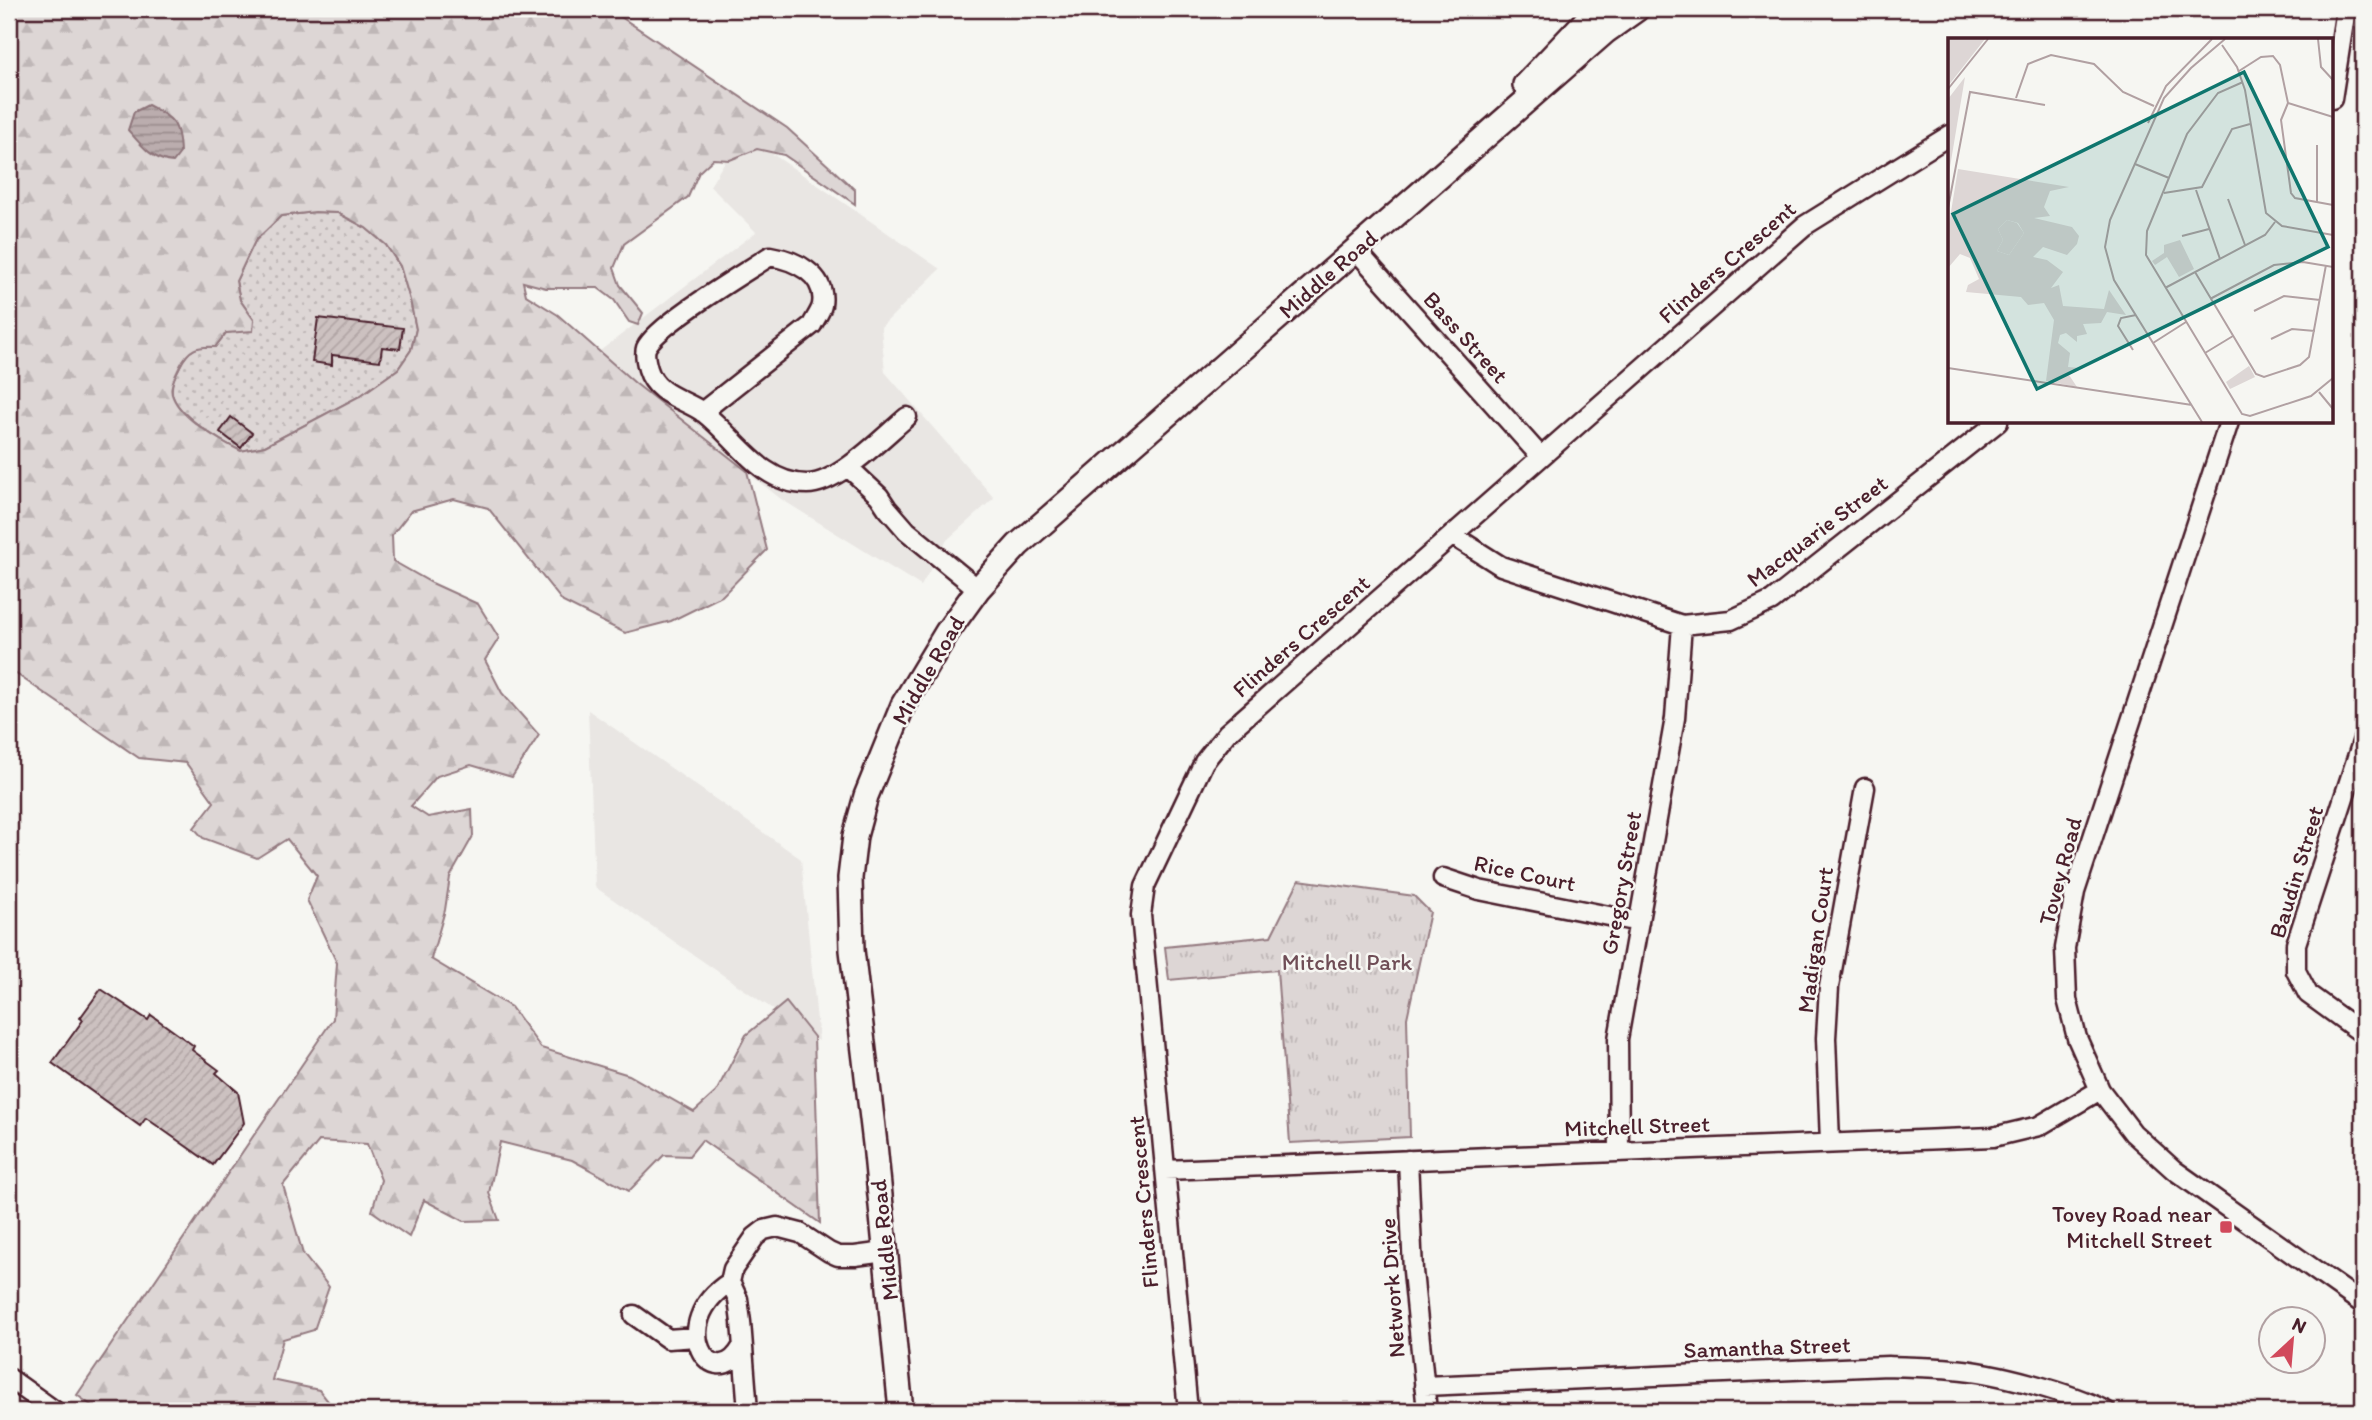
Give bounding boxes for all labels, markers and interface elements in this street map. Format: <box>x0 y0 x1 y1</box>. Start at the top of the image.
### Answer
inset map <box>1948 38 2334 424</box>
street label: Flinders Crescent <box>1653 195 1801 329</box>
street label: Middle Road <box>1273 223 1383 325</box>
street label: Bass Street <box>1418 285 1515 389</box>
street label: Macquarie Street <box>1741 469 1893 593</box>
street label: Flinders Crescent <box>1227 569 1375 703</box>
street label: Middle Road <box>885 610 971 730</box>
street label: Baudin Street <box>2263 802 2329 941</box>
street label: Gregory Street <box>1595 809 1647 957</box>
street label: Tovey Road <box>2032 814 2088 928</box>
street label: Rice Court <box>1472 849 1579 897</box>
street label: Madigan Court <box>1791 865 1839 1015</box>
park label: Mitchell Park <box>1282 948 1412 976</box>
street label: Mitchell Street <box>1564 1109 1711 1143</box>
street label: Flinders Crescent <box>1122 1115 1164 1289</box>
street label: Middle Road <box>864 1178 904 1302</box>
place label: Tovey Road near Mitchell Street <box>2052 1200 2212 1254</box>
street label: Network Drive <box>1373 1217 1411 1359</box>
marker: Tovey Road near Mitchell Street <box>2218 1219 2234 1235</box>
north arrow <box>2256 1304 2326 1374</box>
text: N <box>2288 1312 2310 1338</box>
street label: Samantha Street <box>1683 1330 1851 1364</box>

